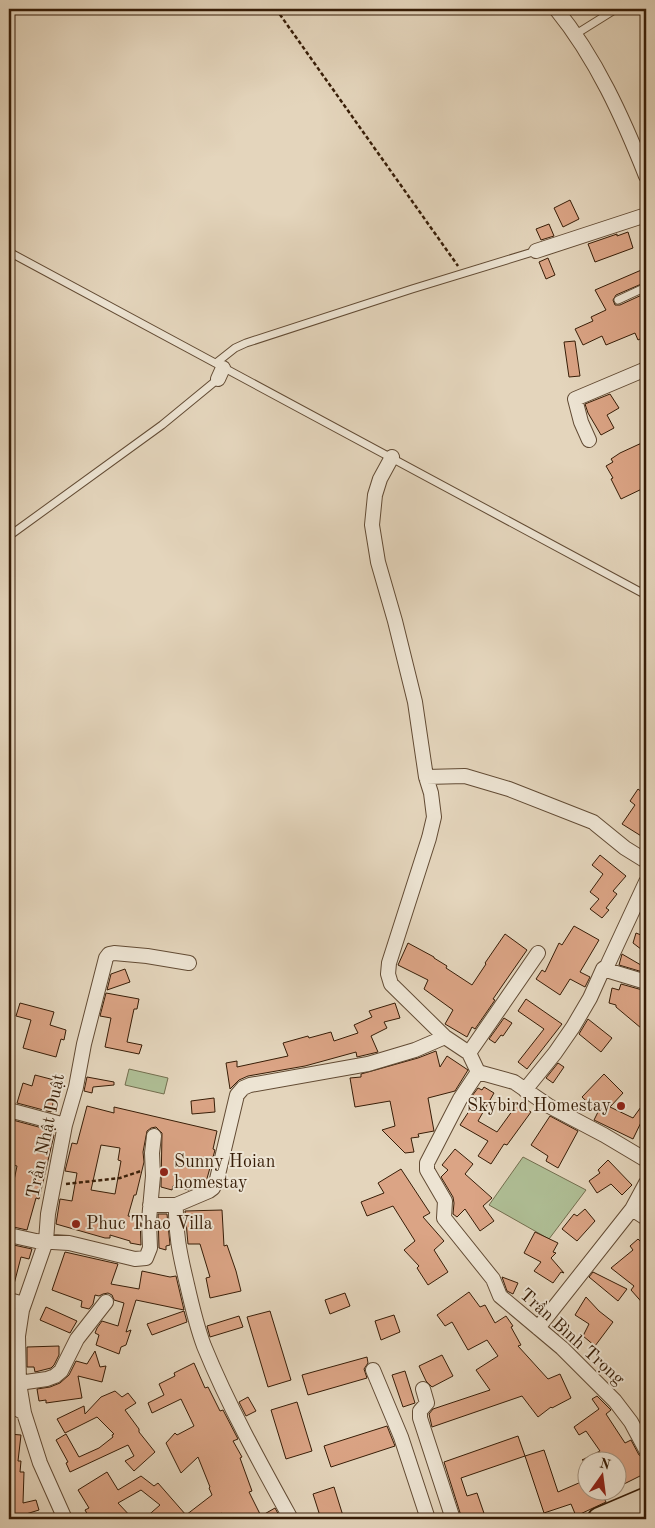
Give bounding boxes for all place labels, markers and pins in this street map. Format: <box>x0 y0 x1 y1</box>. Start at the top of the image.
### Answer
place label: Skybird Homestay <box>467 1097 611 1115</box>
marker: Skybird Homestay <box>615 1100 627 1112</box>
place label: Sunny Hoian homestay <box>174 1153 276 1192</box>
marker: Sunny Hoian homestay <box>158 1166 170 1178</box>
place label: Phuc Thao Villa <box>86 1215 213 1233</box>
marker: Phuc Thao Villa <box>70 1218 82 1230</box>

